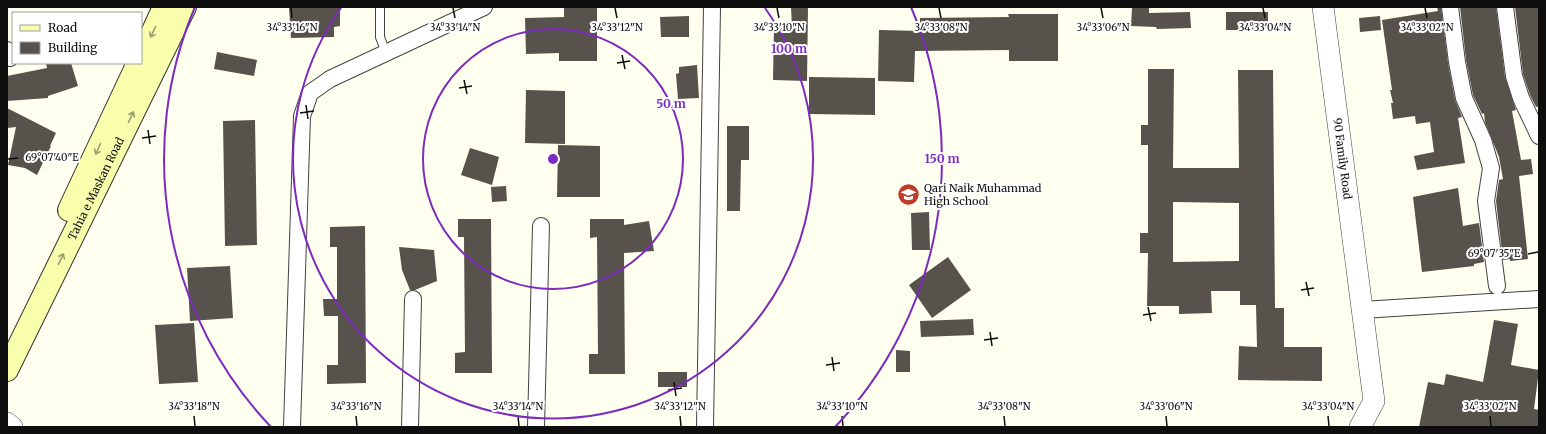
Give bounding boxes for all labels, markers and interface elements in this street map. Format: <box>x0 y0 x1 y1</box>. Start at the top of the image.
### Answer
legend <box>12 12 142 64</box>
text: Road <box>48 20 77 35</box>
text: 34°33'16"N <box>267 21 318 34</box>
text: 34°33'14"N <box>430 21 480 34</box>
text: 34°33'12"N <box>591 21 643 34</box>
text: 34°33'10"N <box>753 21 805 34</box>
text: 34°33'08"N <box>914 21 968 34</box>
text: 34°33'06"N <box>1077 21 1130 34</box>
text: 34°33'04"N <box>1239 21 1291 34</box>
text: 34°33'02"N <box>1401 21 1454 34</box>
one-way arrow <box>148 26 156 38</box>
text: Building <box>48 40 98 55</box>
text: 100 m <box>771 41 807 56</box>
text: 50 m <box>656 96 686 111</box>
one-way arrow <box>128 112 135 124</box>
street label: 90 Family Road <box>1330 117 1355 201</box>
street label: Tahia e Maskan Road <box>65 135 127 242</box>
one-way arrow <box>94 143 101 155</box>
text: 69°07'40"E <box>25 151 79 164</box>
text: 150 m <box>925 151 960 166</box>
centre of rings <box>546 152 560 166</box>
school or university icon: Qari Naik Muhammad High School <box>896 181 922 207</box>
place label: Qari Naik Muhammad High School <box>924 181 1042 208</box>
text: 69°07'35"E <box>1468 247 1521 260</box>
one-way arrow <box>58 254 65 266</box>
text: 34°33'18"N <box>168 400 220 413</box>
text: 34°33'16"N <box>331 400 382 413</box>
text: 34°33'14"N <box>493 400 543 413</box>
text: 34°33'12"N <box>654 400 706 413</box>
text: 34°33'10"N <box>816 400 868 413</box>
text: 34°33'08"N <box>977 400 1031 413</box>
text: 34°33'06"N <box>1140 400 1193 413</box>
text: 34°33'04"N <box>1302 400 1354 413</box>
text: 34°33'02"N <box>1464 400 1517 413</box>

